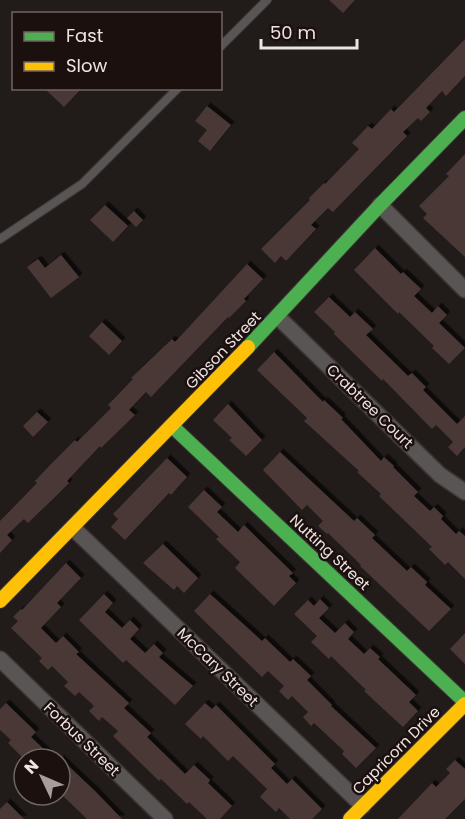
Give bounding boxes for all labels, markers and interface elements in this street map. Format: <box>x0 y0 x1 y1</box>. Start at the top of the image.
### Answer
legend <box>12 12 222 90</box>
scale bar <box>261 12 357 50</box>
text: 50 m <box>270 20 316 45</box>
text: Fast <box>66 23 103 48</box>
text: Slow <box>66 53 108 78</box>
street label: Gibson Street <box>181 307 265 393</box>
street label: Crabtree Court <box>322 359 418 453</box>
street label: Nutting Street <box>285 509 375 595</box>
street label: McCary Street <box>173 623 263 711</box>
street label: Forbus Street <box>39 697 125 781</box>
street label: Capricorn Drive <box>347 701 445 799</box>
north arrow <box>12 747 72 807</box>
text: N <box>19 755 44 779</box>

